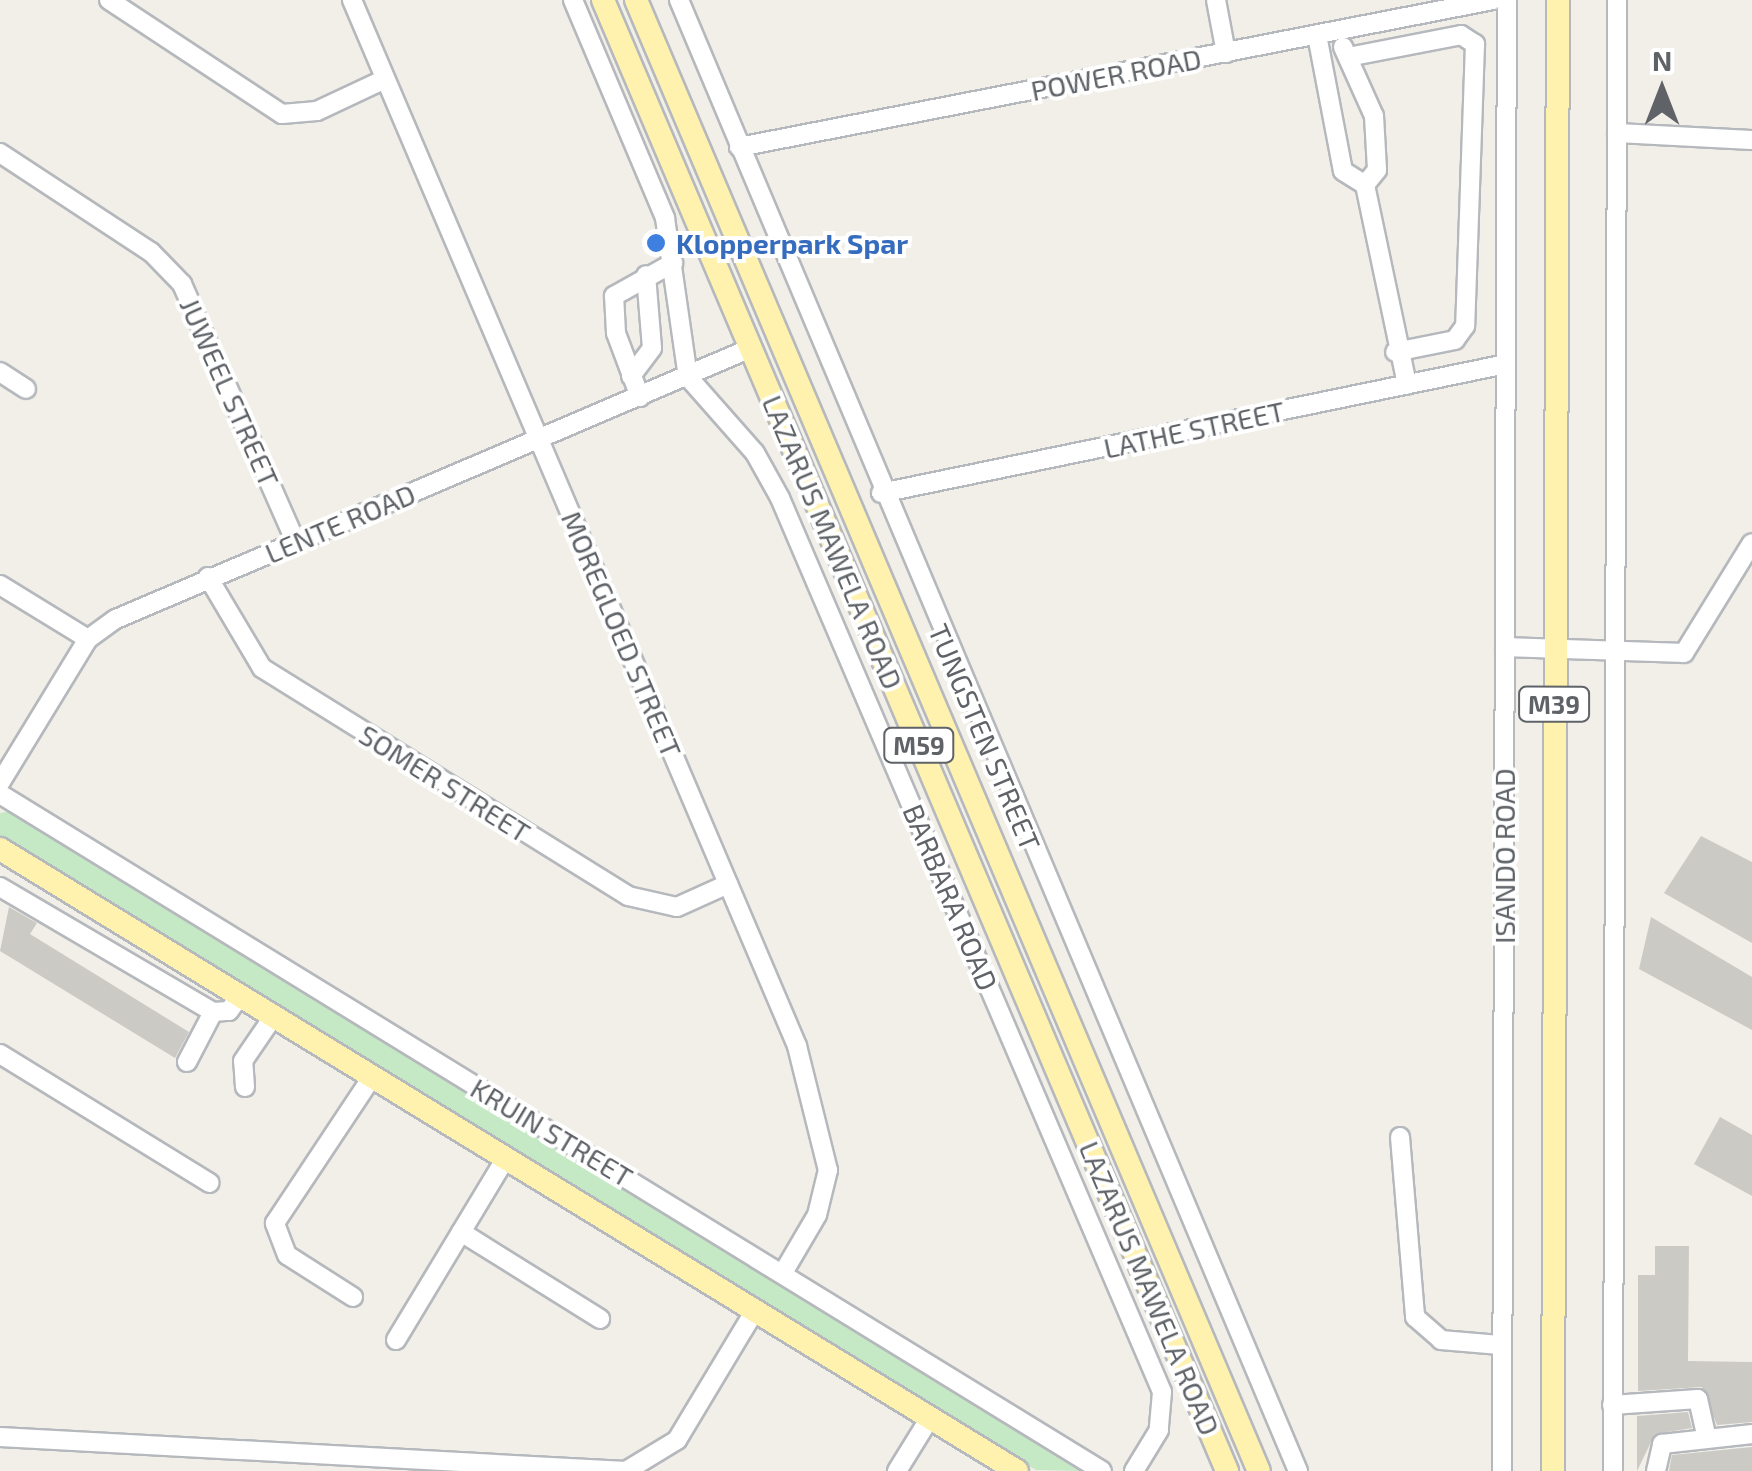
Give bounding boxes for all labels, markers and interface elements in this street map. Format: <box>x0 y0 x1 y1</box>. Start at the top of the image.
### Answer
north arrow <box>1612 40 1712 140</box>
street label: POWER ROAD <box>1028 41 1204 107</box>
text: N <box>1652 43 1672 77</box>
place label: Klopperpark Spar <box>676 226 908 260</box>
marker: Klopperpark Spar <box>645 232 667 254</box>
street label: JUWEEL STREET <box>173 292 287 492</box>
street label: LAZARUS MAWELA ROAD <box>756 390 910 694</box>
street label: LATHE STREET <box>1101 393 1287 465</box>
street label: LENTE ROAD <box>260 476 420 570</box>
street label: MOREGLOED STREET <box>555 506 689 762</box>
street label: TUNGSTEN STREET <box>922 619 1048 855</box>
road number: M39 <box>1516 684 1592 724</box>
street label: SOMER STREET <box>353 717 537 849</box>
road number: M59 <box>882 725 956 765</box>
street label: ISANDO ROAD <box>1487 768 1521 944</box>
street label: BARBARA ROAD <box>897 799 1005 995</box>
street label: KRUIN STREET <box>465 1071 639 1193</box>
street label: LAZARUS MAWELA ROAD <box>1073 1136 1227 1440</box>

